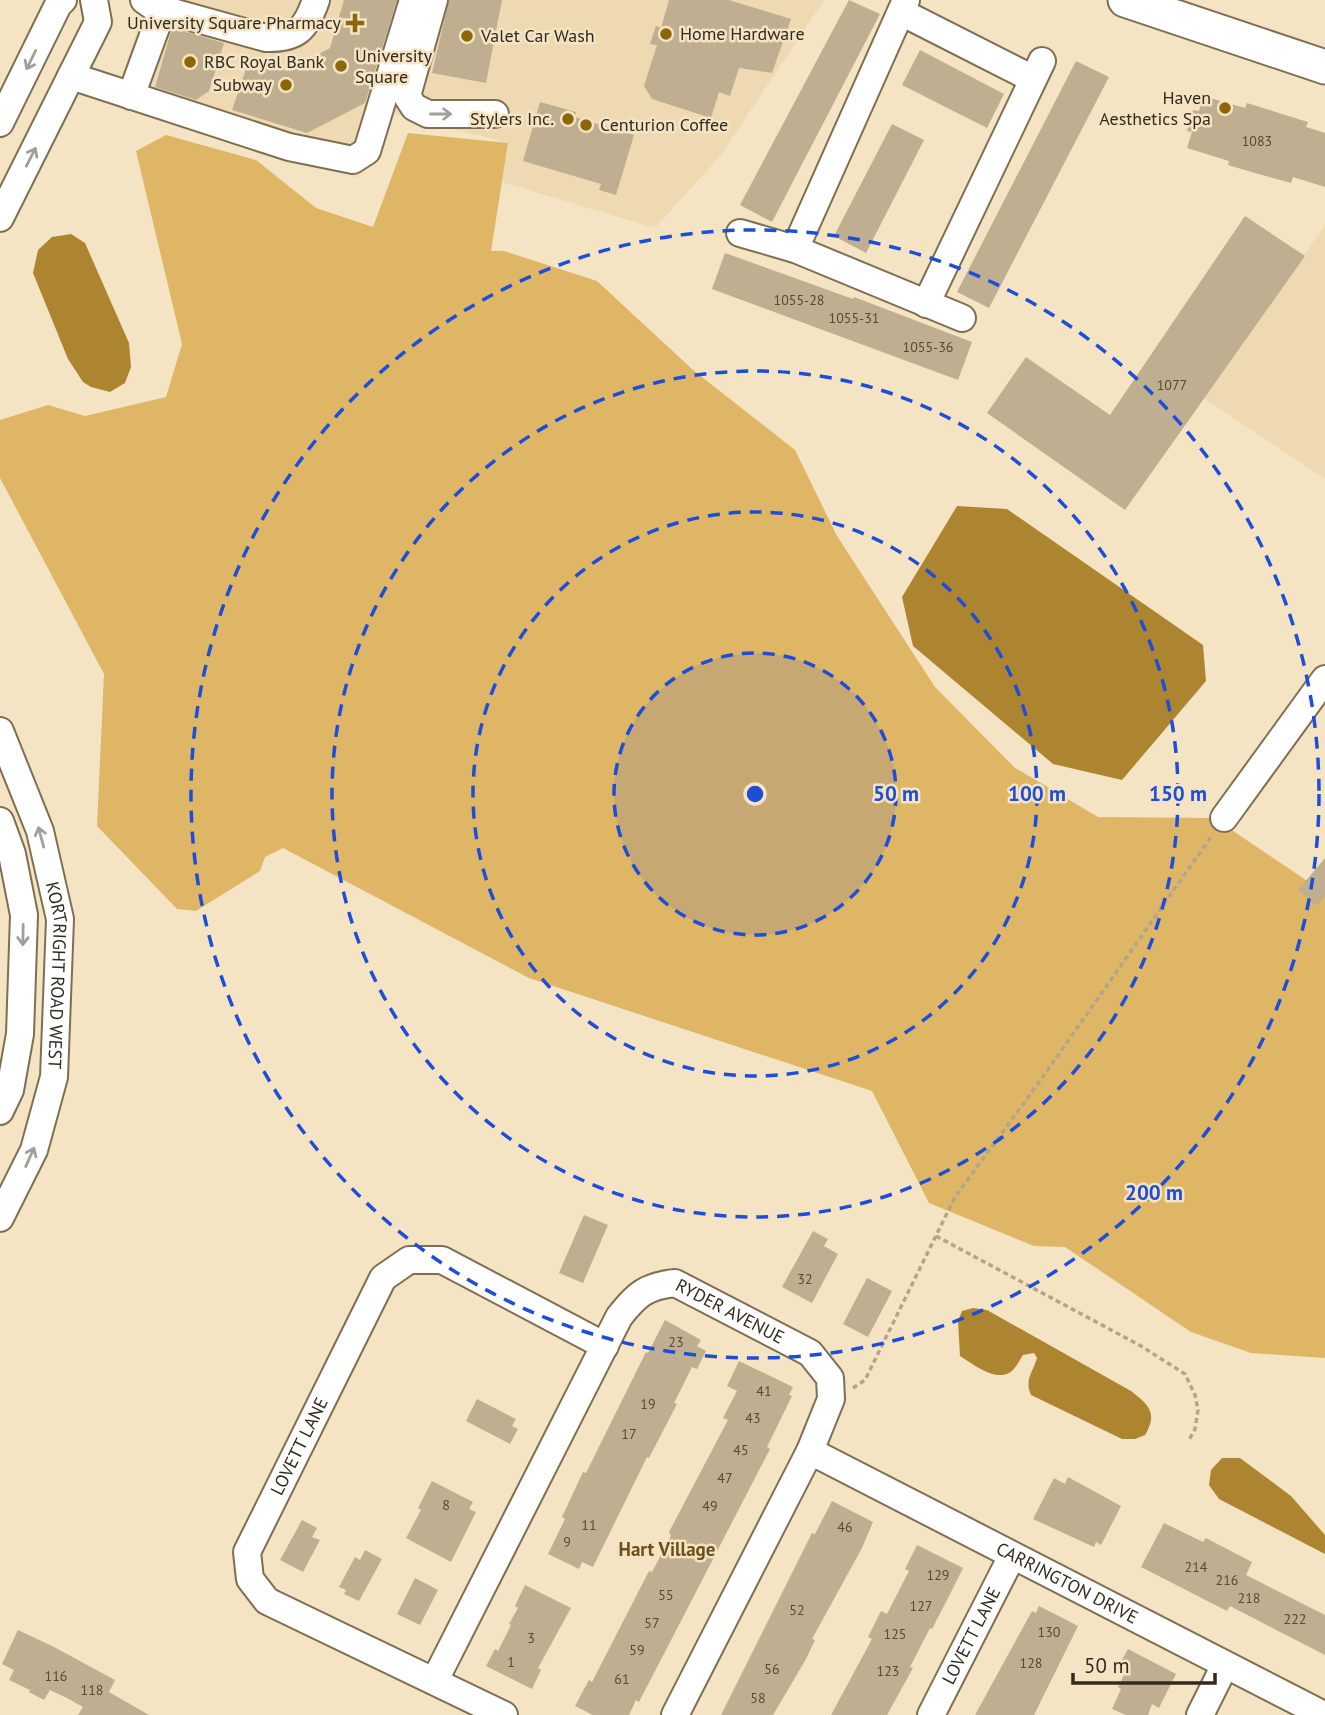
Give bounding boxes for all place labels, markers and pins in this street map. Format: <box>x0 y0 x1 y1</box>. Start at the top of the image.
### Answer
place label: University Square Pharmacy <box>127 11 342 34</box>
marker: University Square Pharmacy <box>347 15 363 31</box>
place label: Home Hardware <box>680 22 805 45</box>
place label: Valet Car Wash <box>480 24 595 47</box>
marker: Home Hardware <box>658 26 674 42</box>
marker: Valet Car Wash <box>459 28 475 44</box>
place label: University Square <box>355 44 433 88</box>
place label: RBC Royal Bank <box>204 50 325 73</box>
marker: RBC Royal Bank <box>182 54 198 70</box>
marker: University Square <box>333 58 349 74</box>
place label: Subway <box>213 73 273 96</box>
marker: Subway <box>278 77 294 93</box>
place label: Haven Aesthetics Spa <box>1099 86 1211 130</box>
marker: Haven Aesthetics Spa <box>1217 100 1233 116</box>
place label: Stylers Inc. <box>470 107 554 130</box>
marker: Stylers Inc. <box>560 111 576 127</box>
place label: Centurion Coffee <box>600 113 728 136</box>
marker: Centurion Coffee <box>578 117 594 133</box>
centre of rings <box>743 782 767 806</box>

